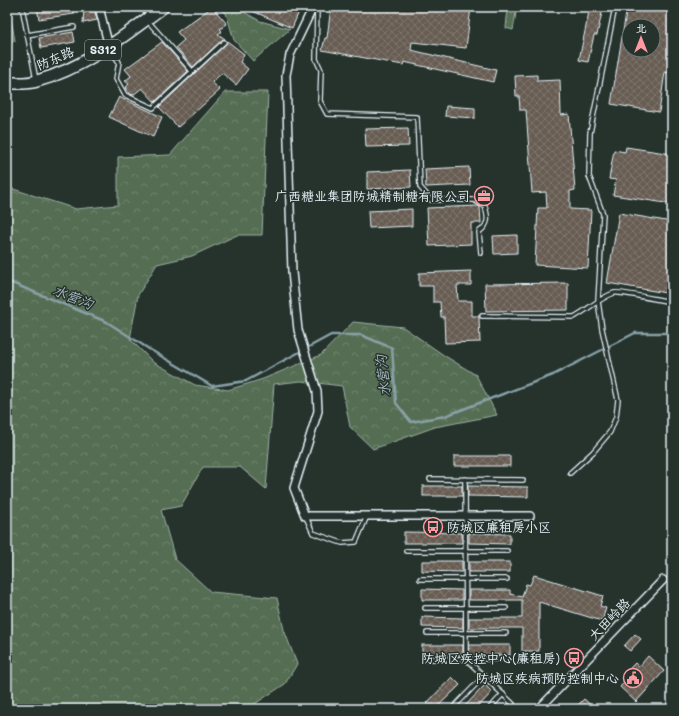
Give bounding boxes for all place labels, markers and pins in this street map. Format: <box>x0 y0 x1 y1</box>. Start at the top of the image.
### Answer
office icon: 广西糖业集团防城精制糖有限公司 <box>473 185 495 207</box>
place label: 广西糖业集团防城精制糖有限公司 <box>275 187 470 204</box>
bus stop icon: 防城区廉租房小区 <box>422 516 444 538</box>
place label: 防城区廉租房小区 <box>447 518 551 535</box>
bus stop icon: 防城区疾控中心(廉租房) <box>563 647 585 669</box>
place label: 防城区疾控中心(廉租房) <box>421 649 560 666</box>
public building icon: 防城区疾病预防控制中心 <box>622 667 644 689</box>
place label: 防城区疾病预防控制中心 <box>476 669 619 686</box>

